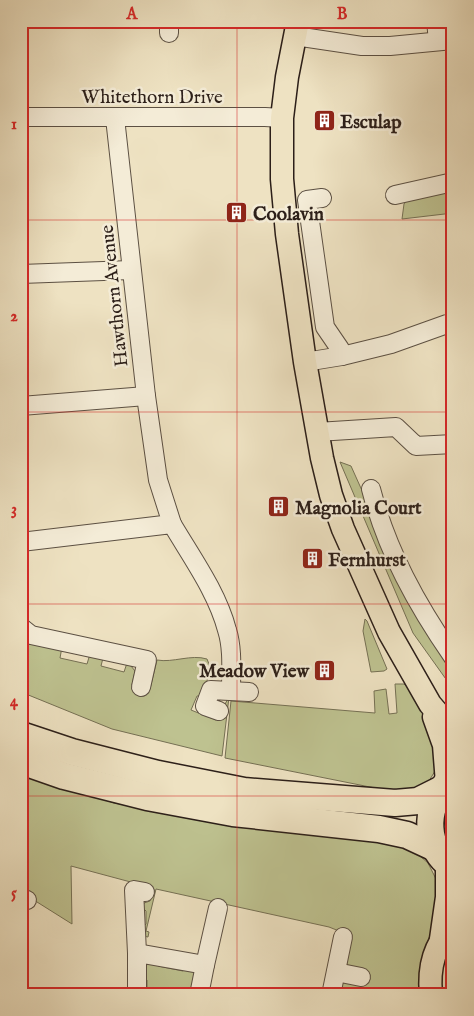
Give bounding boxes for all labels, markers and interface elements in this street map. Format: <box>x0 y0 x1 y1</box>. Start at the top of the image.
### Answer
text: A <box>126 5 139 25</box>
text: B <box>337 5 348 25</box>
street label: Whitethorn Drive <box>81 86 223 110</box>
building icon: Esculap <box>312 109 336 133</box>
place label: Esculap <box>340 111 402 135</box>
text: 1 <box>11 115 17 135</box>
building icon: Coolavin <box>225 201 249 225</box>
place label: Coolavin <box>253 203 324 227</box>
street label: Hawthorn Avenue <box>96 223 134 368</box>
text: 2 <box>10 307 18 327</box>
building icon: Magnolia Court <box>267 495 291 519</box>
place label: Magnolia Court <box>295 497 422 521</box>
text: 3 <box>11 500 17 520</box>
building icon: Fernhurst <box>300 547 324 571</box>
place label: Fernhurst <box>328 549 406 573</box>
building icon: Meadow View <box>313 658 337 682</box>
place label: Meadow View <box>199 660 311 684</box>
text: 4 <box>10 692 19 712</box>
text: 5 <box>11 884 17 904</box>

